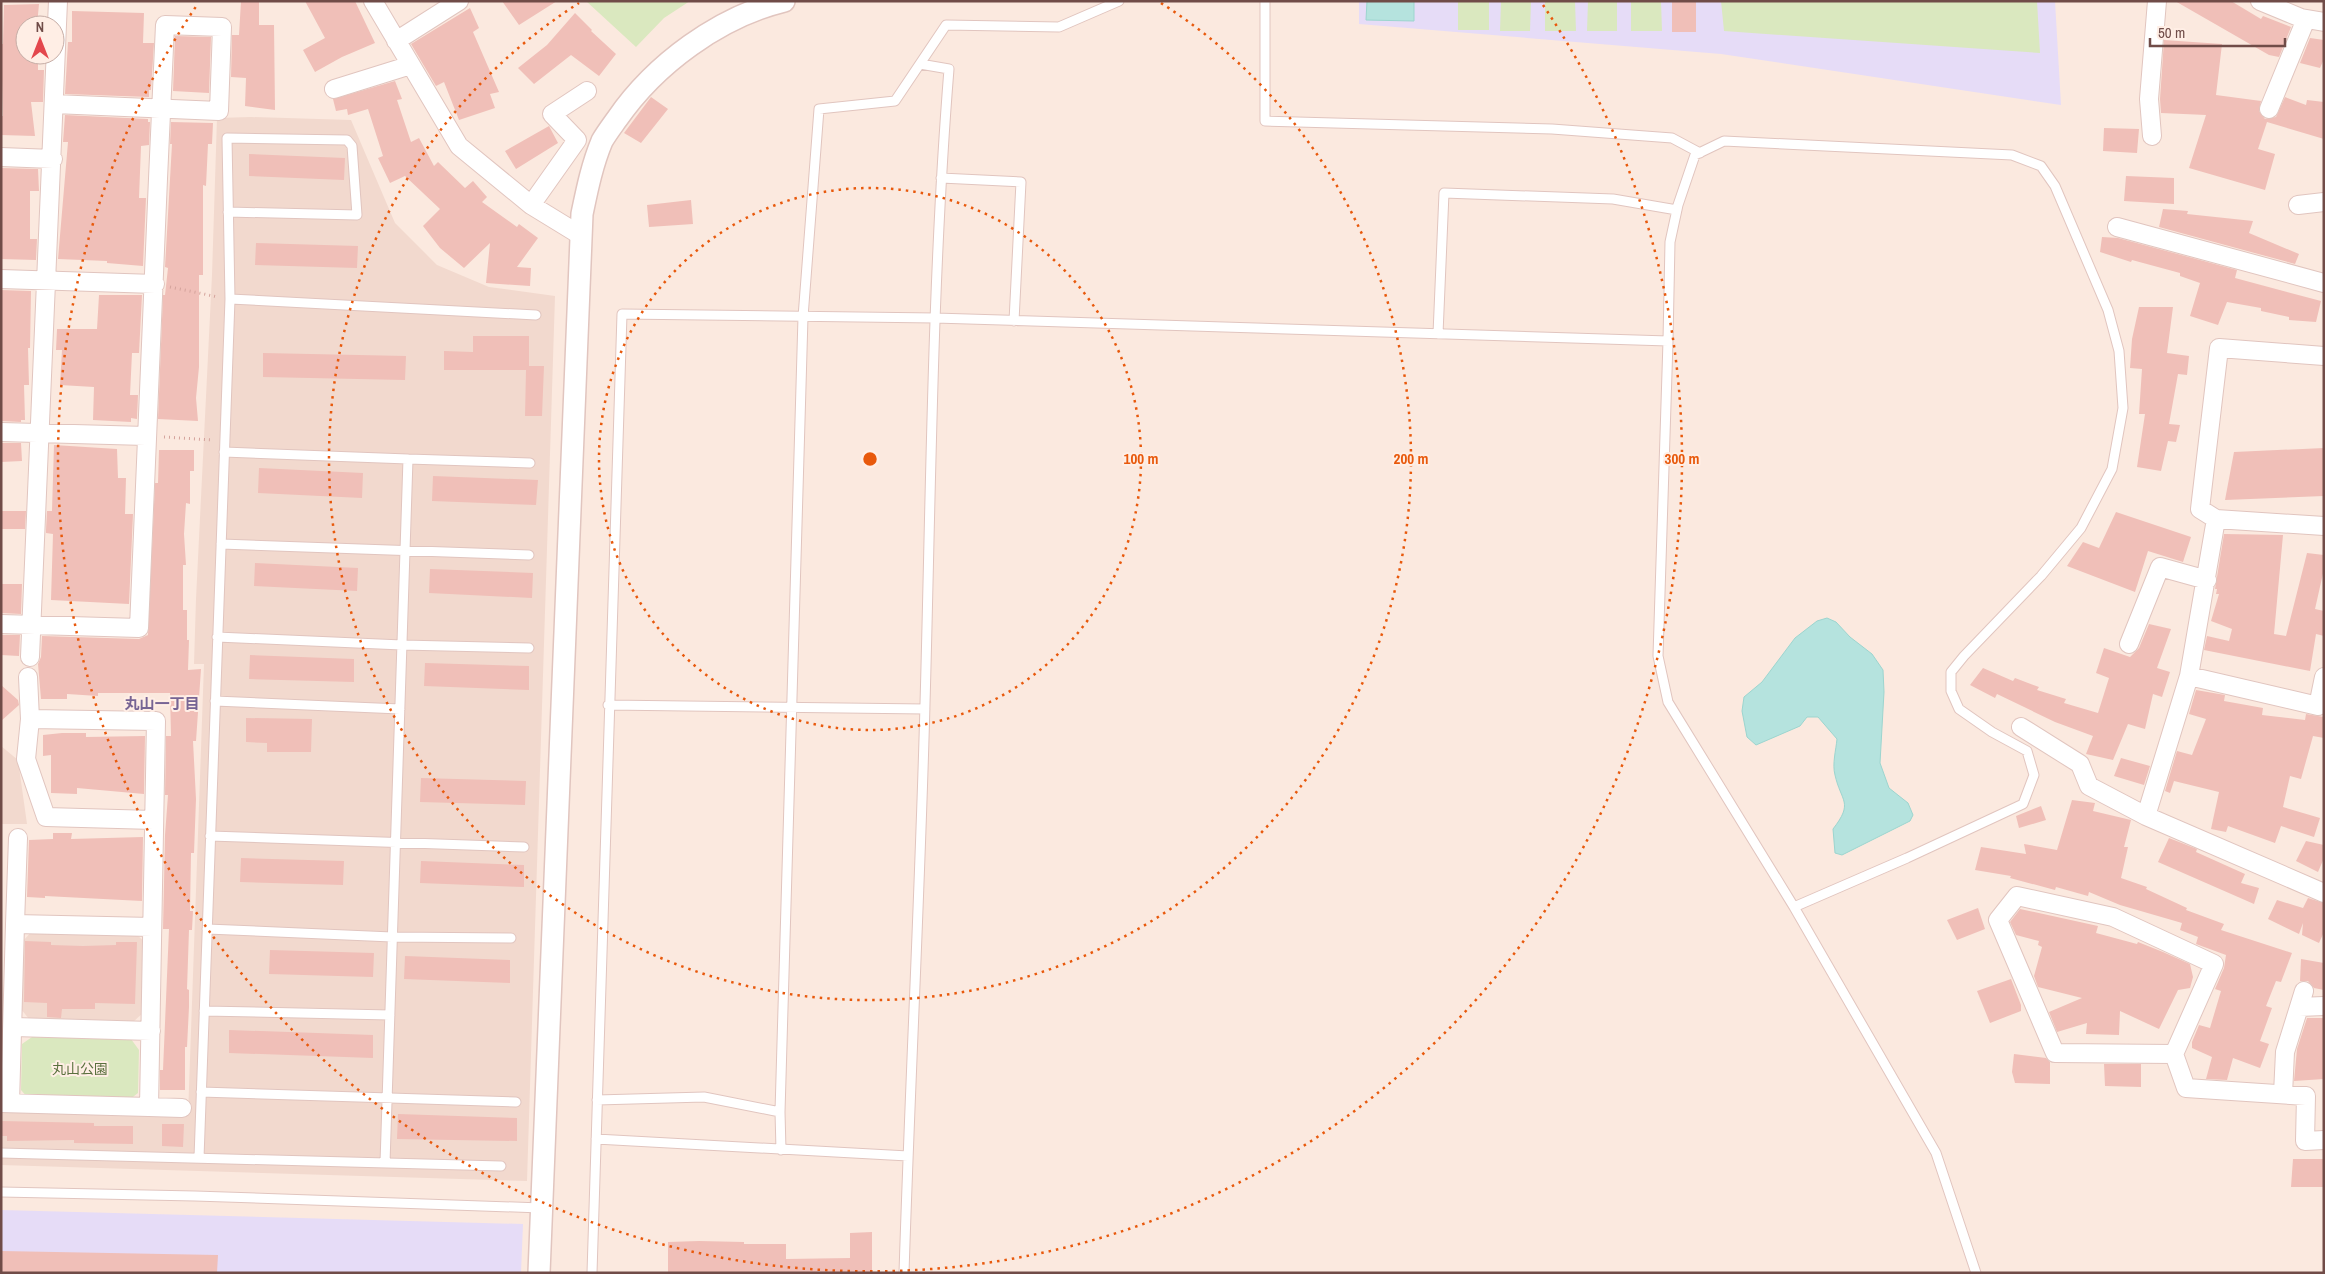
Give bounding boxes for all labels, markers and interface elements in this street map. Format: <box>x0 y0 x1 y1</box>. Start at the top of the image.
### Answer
north arrow <box>15 15 65 65</box>
scale bar <box>2150 15 2285 47</box>
text: N <box>36 18 44 36</box>
text: 50 m <box>2158 22 2185 43</box>
text: 100 m <box>1124 448 1158 469</box>
text: 200 m <box>1394 448 1428 469</box>
text: 300 m <box>1665 448 1699 469</box>
centre of rings <box>861 450 879 468</box>
district label: 丸山一丁目 <box>124 693 200 714</box>
park label: 丸山公園 <box>52 1060 108 1078</box>

